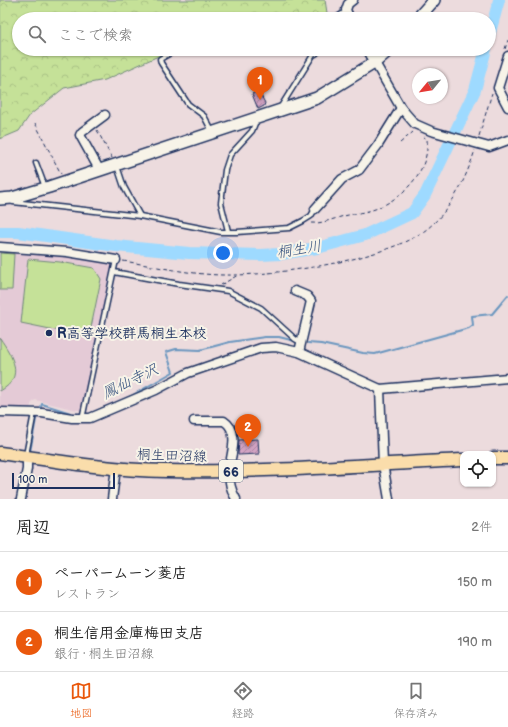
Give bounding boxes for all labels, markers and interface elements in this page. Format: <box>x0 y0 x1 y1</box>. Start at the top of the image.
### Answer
search box <box>12 12 496 56</box>
icon: search <box>26 23 48 45</box>
text: ここで検索 <box>58 26 133 45</box>
pin: 1 <box>247 67 273 100</box>
north arrow <box>412 68 448 104</box>
water label: 桐生川 <box>275 237 323 262</box>
your location <box>213 243 233 263</box>
place label: R高等学校群馬桐生本校 <box>57 325 207 342</box>
marker: R高等学校群馬桐生本校 <box>44 328 54 338</box>
water label: 鳳仙寺沢 <box>99 359 162 403</box>
pin: 2 <box>235 414 261 447</box>
street label: 桐生田沼線 <box>137 446 207 465</box>
map controls <box>460 451 496 487</box>
button: locate <box>460 451 496 487</box>
road number: 66 <box>219 460 243 482</box>
scale bar <box>12 471 115 490</box>
text: 100 m <box>18 473 47 486</box>
text: 周辺 <box>16 518 50 538</box>
text: 2件 <box>471 519 492 535</box>
text: ペーパームーン菱店 <box>54 564 187 583</box>
text: 1 <box>26 574 32 590</box>
text: 150 m <box>458 574 492 590</box>
text: レストラン <box>54 586 120 602</box>
text: 桐生信用金庫梅田支店 <box>54 624 204 643</box>
text: 2 <box>25 634 33 650</box>
text: 190 m <box>458 634 492 650</box>
text: 銀行 · 桐生田沼線 <box>54 646 153 662</box>
tab: 地図 <box>70 680 92 720</box>
tab: 経路 <box>232 680 254 720</box>
tab: 保存済み <box>394 680 438 720</box>

